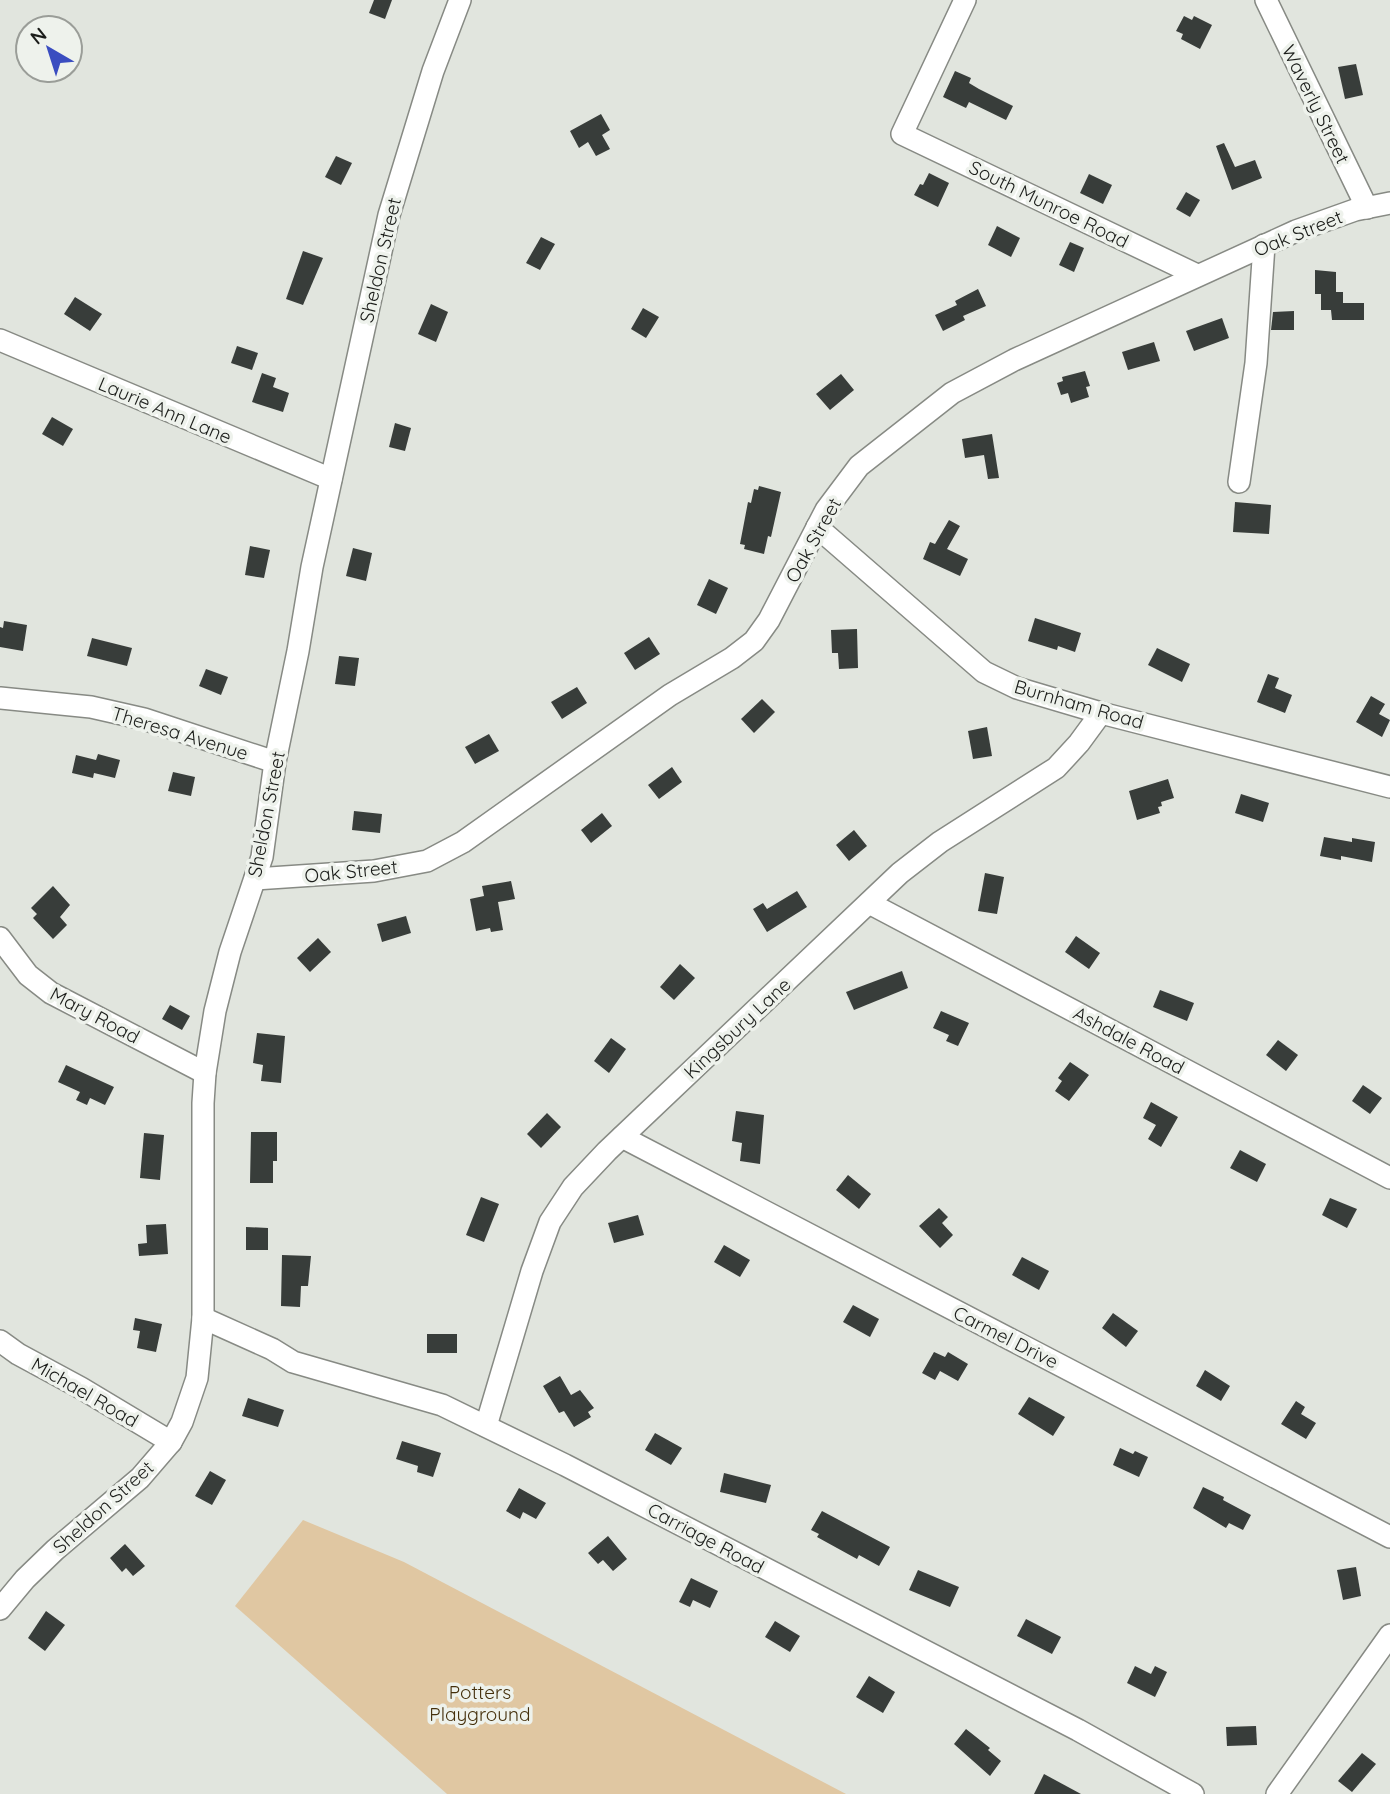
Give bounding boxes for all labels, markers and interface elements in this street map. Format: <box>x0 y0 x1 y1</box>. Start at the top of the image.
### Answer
north arrow <box>14 14 84 84</box>
text: N <box>25 22 51 50</box>
street label: Waverly Street <box>1277 41 1355 167</box>
street label: South Munroe Road <box>965 155 1133 253</box>
street label: Sheldon Street <box>354 195 406 325</box>
street label: Oak Street <box>1250 204 1346 262</box>
street label: Laurie Ann Lane <box>95 371 235 449</box>
street label: Oak Street <box>780 493 846 587</box>
street label: Burnham Road <box>1012 674 1146 734</box>
street label: Theresa Avenue <box>109 701 251 765</box>
street label: Sheldon Street <box>242 749 290 879</box>
street label: Oak Street <box>303 854 399 888</box>
street label: Kingsbury Lane <box>679 972 795 1084</box>
street label: Mary Road <box>46 981 144 1049</box>
street label: Ashdale Road <box>1069 1001 1189 1079</box>
street label: Carmel Drive <box>950 1300 1062 1374</box>
street label: Michael Road <box>27 1352 143 1432</box>
street label: Sheldon Street <box>48 1455 158 1559</box>
street label: Carriage Road <box>644 1497 768 1579</box>
park label: Potters Playground <box>429 1680 531 1726</box>

